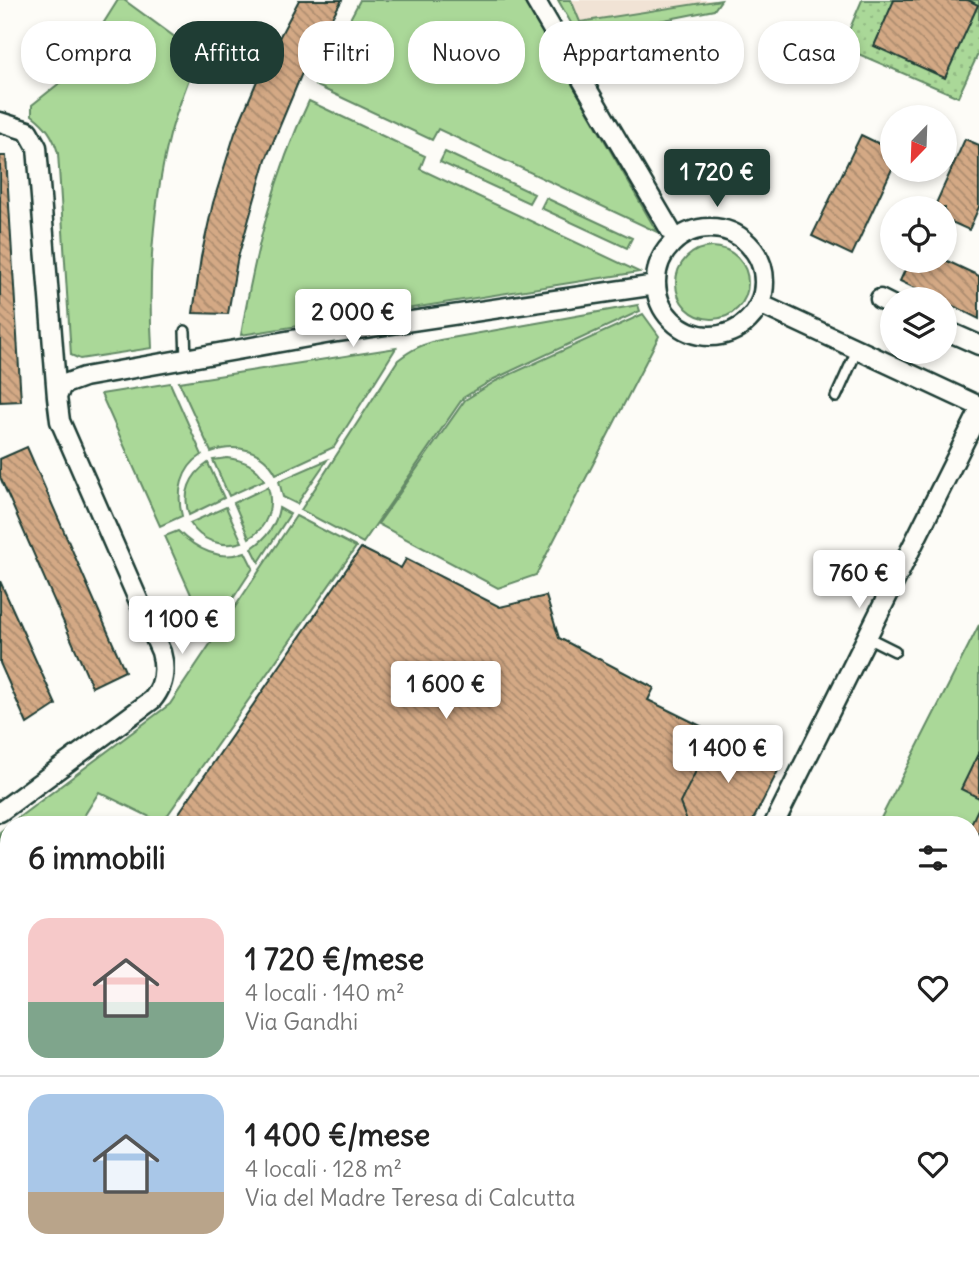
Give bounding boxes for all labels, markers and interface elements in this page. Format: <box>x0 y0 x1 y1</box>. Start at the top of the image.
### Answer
chip: Compra <box>21 21 156 84</box>
chip: Affitta <box>170 21 284 84</box>
chip: Filtri <box>298 21 394 84</box>
chip: Nuovo <box>408 21 525 84</box>
chip: Appartamento <box>539 21 744 84</box>
chip: Casa <box>758 21 860 84</box>
north arrow <box>880 105 957 182</box>
map controls <box>880 105 957 364</box>
pin: 1 720 € <box>652 150 782 209</box>
text: 1 720 € <box>680 157 754 186</box>
button: locate <box>880 196 957 273</box>
button: layers <box>880 287 957 364</box>
pin: 2 000 € <box>288 290 418 349</box>
text: 2 000 € <box>311 297 395 326</box>
pin: 760 € <box>810 550 908 610</box>
text: 760 € <box>829 558 889 587</box>
pin: 1 100 € <box>117 596 247 656</box>
text: 1 100 € <box>145 604 219 633</box>
pin: 1 600 € <box>381 662 511 721</box>
text: 1 600 € <box>407 669 485 698</box>
pin: 1 400 € <box>663 726 793 785</box>
text: 1 400 € <box>689 733 767 762</box>
text: 6 immobili <box>28 839 165 877</box>
icon: filters <box>914 839 952 877</box>
text: 1 720 €/mese <box>245 940 424 978</box>
icon: home <box>84 946 168 1030</box>
icon: heart <box>914 969 952 1007</box>
text: 4 locali · 140 m² <box>245 978 405 1007</box>
text: Via Gandhi <box>245 1007 358 1036</box>
text: 1 400 €/mese <box>245 1116 430 1154</box>
icon: home <box>84 1122 168 1206</box>
icon: heart <box>914 1145 952 1183</box>
text: 4 locali · 128 m² <box>245 1154 402 1183</box>
text: Via del Madre Teresa di Calcutta <box>245 1183 575 1212</box>

